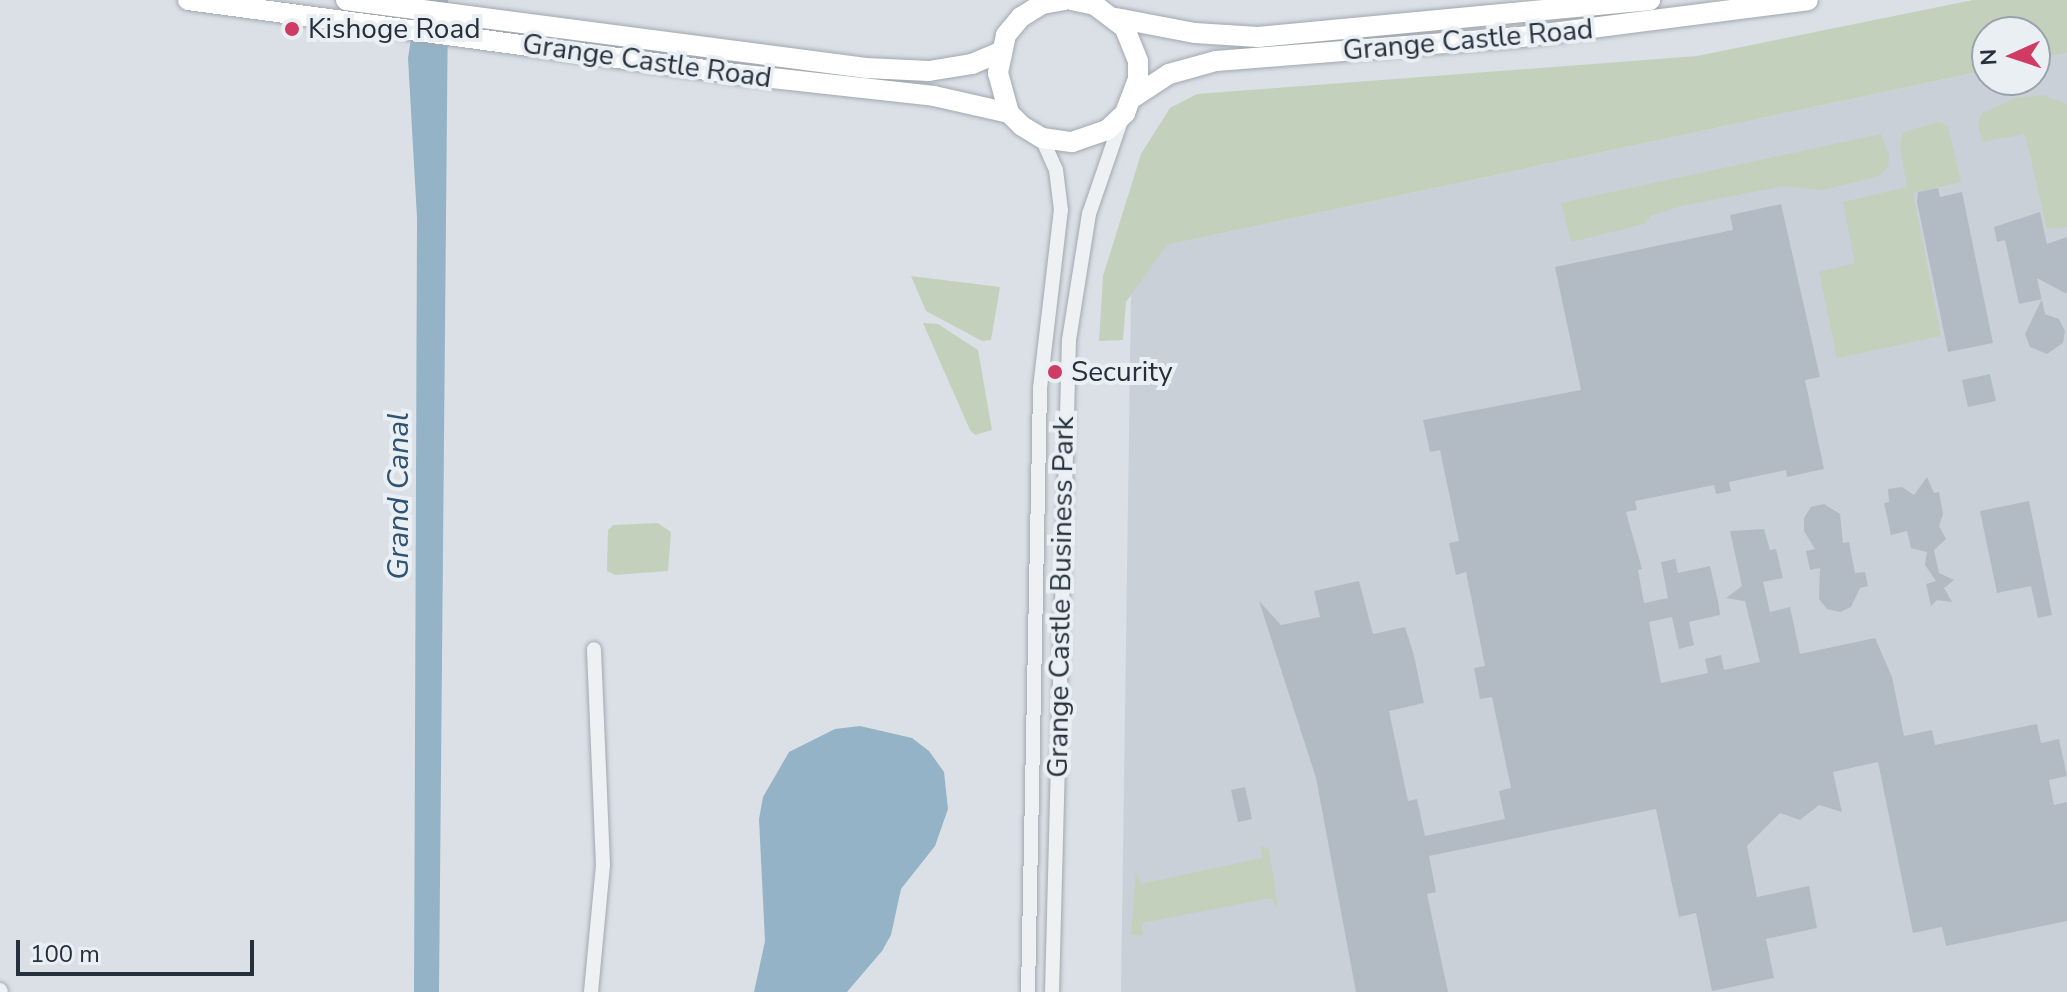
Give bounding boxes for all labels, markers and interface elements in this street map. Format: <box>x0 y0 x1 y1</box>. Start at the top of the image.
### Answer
place label: Kishoge Road <box>308 12 481 46</box>
street label: Grange Castle Road <box>1341 12 1595 68</box>
north arrow <box>1971 16 2051 96</box>
marker: Kishoge Road <box>283 20 301 38</box>
street label: Grange Castle Road <box>520 27 774 95</box>
text: N <box>1974 48 2004 66</box>
place label: Security <box>1071 355 1173 389</box>
marker: Security <box>1046 363 1064 381</box>
water label: Grand Canal <box>381 412 417 580</box>
street label: Grange Castle Business Park <box>1041 416 1081 778</box>
scale bar <box>20 924 258 974</box>
text: 100 m <box>30 938 100 970</box>

